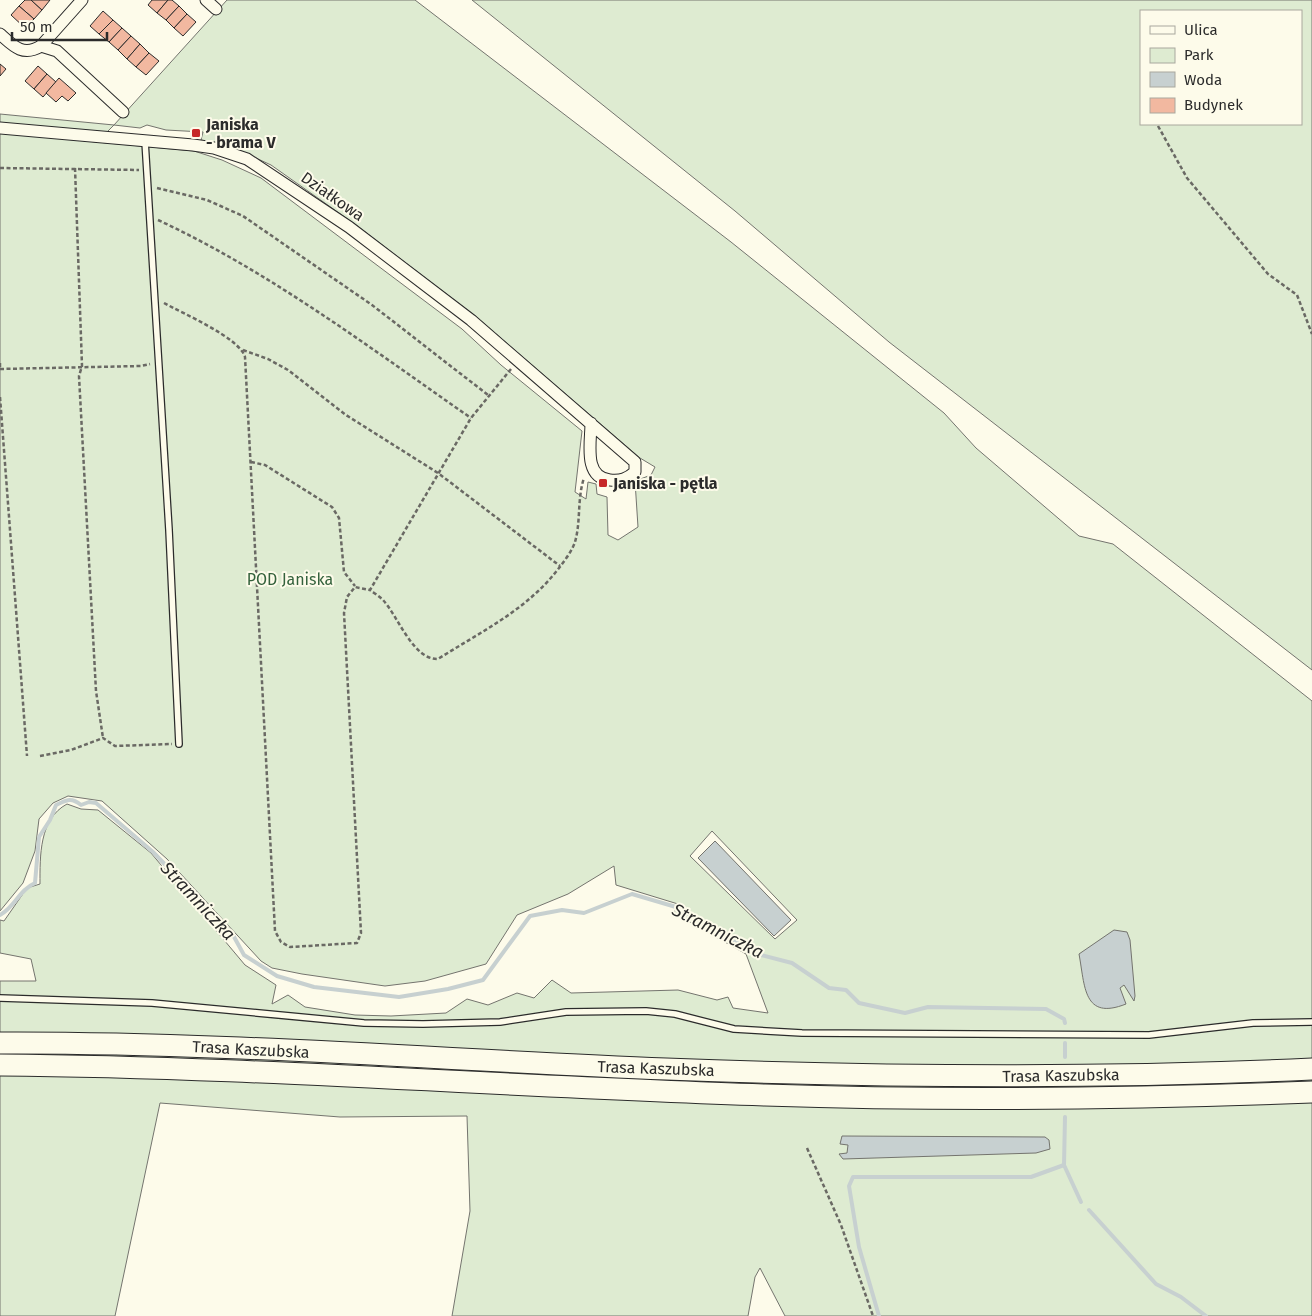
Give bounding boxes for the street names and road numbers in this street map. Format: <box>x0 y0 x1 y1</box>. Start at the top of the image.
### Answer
street label: Działkowa <box>298 168 368 225</box>
street label: Trasa Kaszubska <box>192 1037 310 1062</box>
street label: Trasa Kaszubska <box>597 1057 715 1080</box>
street label: Trasa Kaszubska <box>1002 1065 1120 1086</box>

